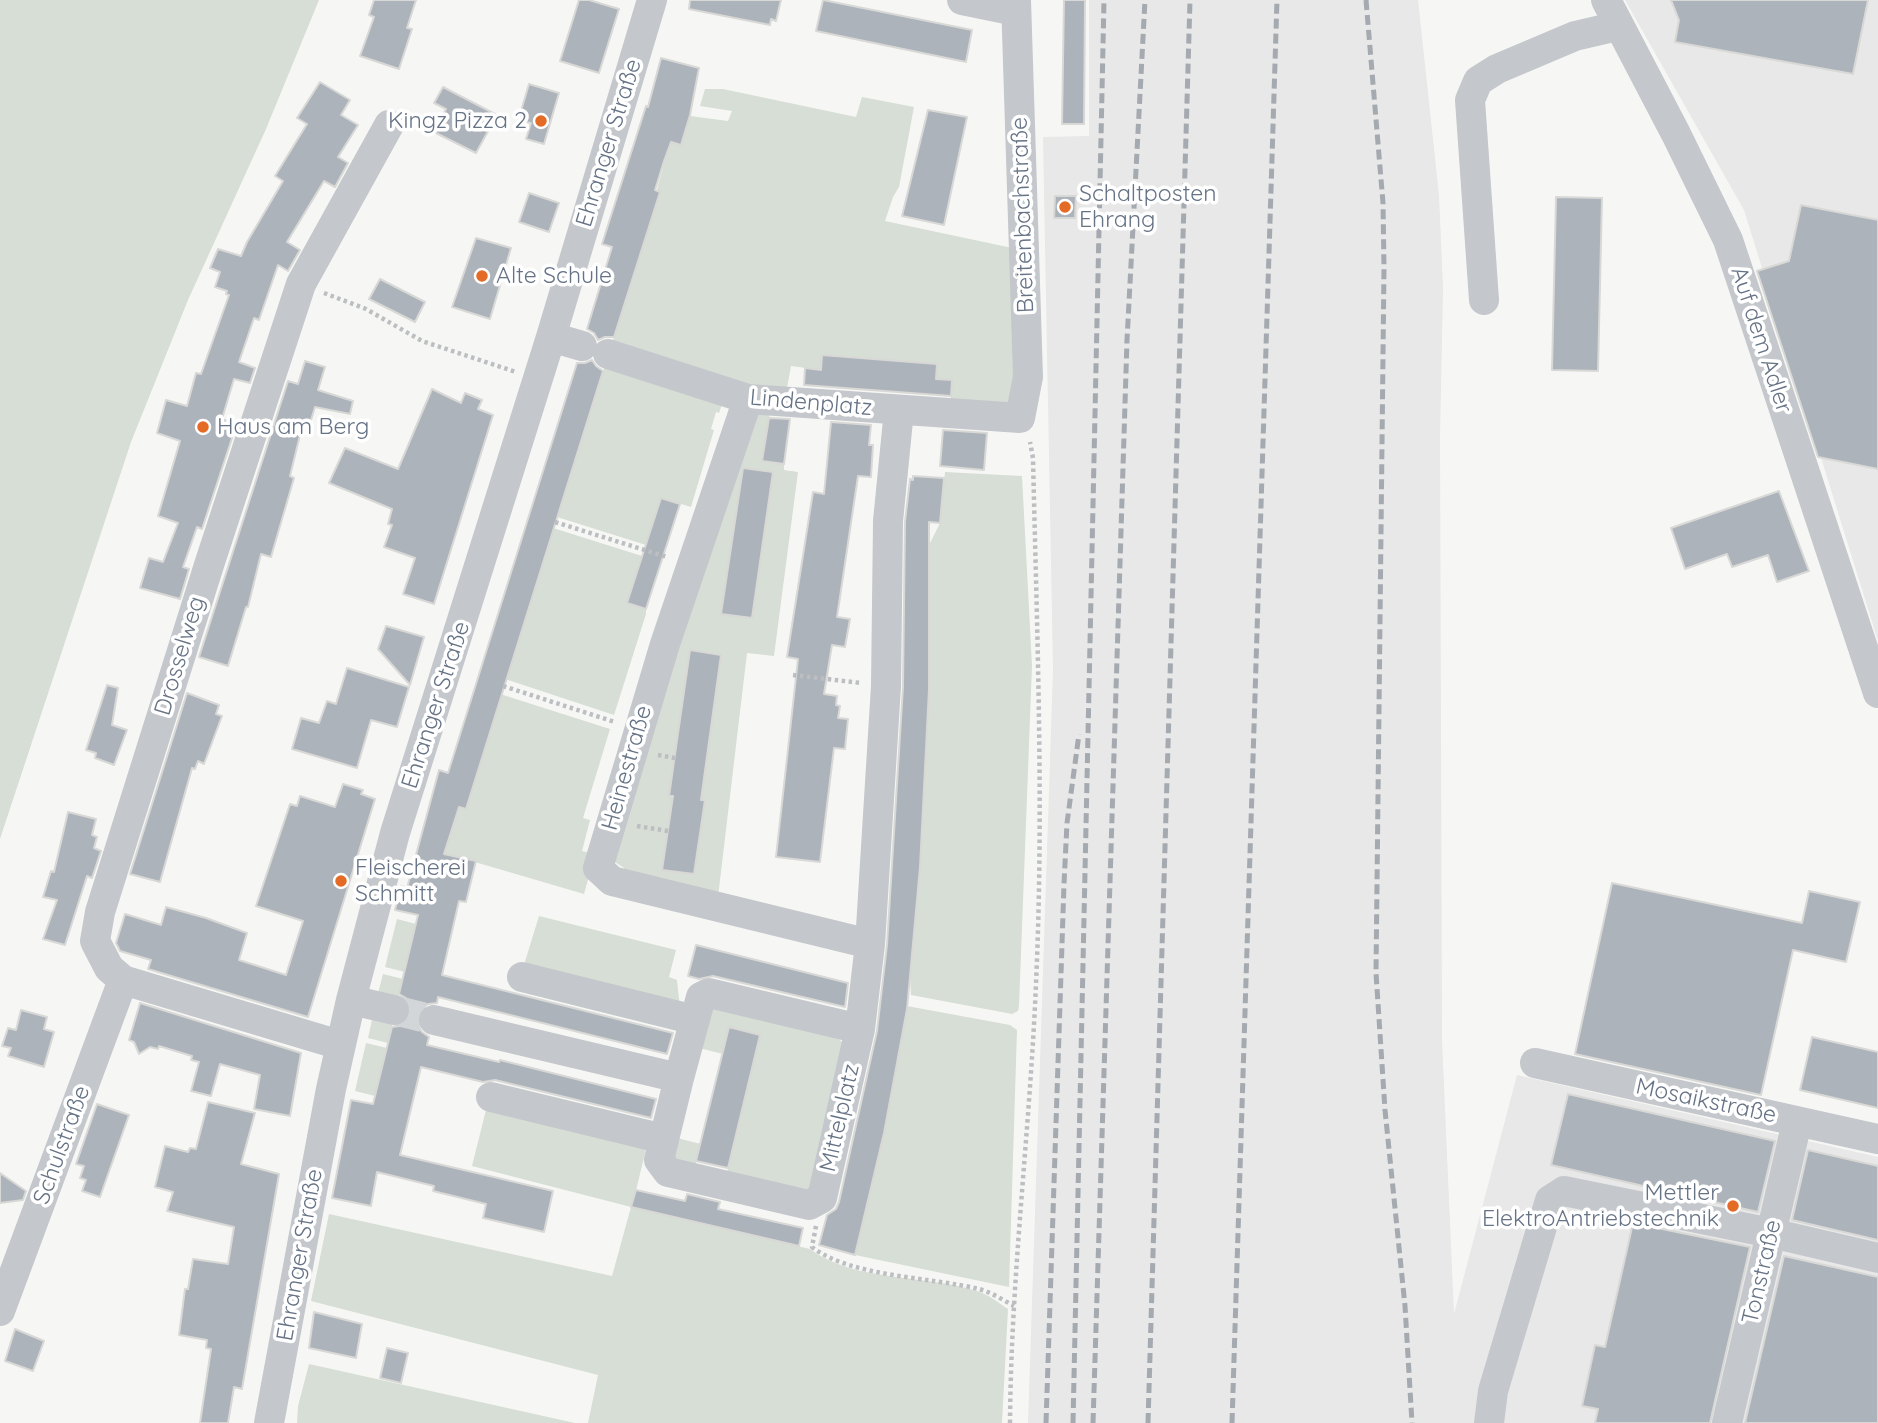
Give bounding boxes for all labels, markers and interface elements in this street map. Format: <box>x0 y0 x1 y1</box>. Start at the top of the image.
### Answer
street label: Ehranger Straße <box>570 56 648 230</box>
place label: Kingz Pizza 2 <box>388 107 527 135</box>
marker: Kingz Pizza 2 <box>533 113 549 129</box>
street label: Breitenbachstraße <box>1006 117 1040 313</box>
place label: Schaltposten Ehrang <box>1079 180 1216 234</box>
marker: Schaltposten Ehrang <box>1057 199 1073 215</box>
place label: Alte Schule <box>496 262 612 290</box>
street label: Auf dem Adler <box>1724 263 1798 417</box>
marker: Alte Schule <box>474 268 490 284</box>
street label: Lindenplatz <box>749 384 873 422</box>
place label: Haus am Berg <box>217 413 369 441</box>
marker: Haus am Berg <box>195 419 211 435</box>
street label: Drosselweg <box>149 593 211 719</box>
street label: Ehranger Straße <box>396 618 476 792</box>
street label: Heinestraße <box>596 702 658 834</box>
place label: Fleischerei Schmitt <box>355 854 466 908</box>
marker: Fleischerei Schmitt <box>333 873 349 889</box>
street label: Mittelplatz <box>814 1061 866 1175</box>
street label: Mosaikstraße <box>1633 1073 1779 1129</box>
street label: Schulstraße <box>28 1082 96 1208</box>
street label: Ehranger Straße <box>271 1167 329 1343</box>
place label: Mettler ElektroAntriebstechnik <box>1482 1179 1719 1233</box>
marker: Mettler ElektroAntriebstechnik <box>1725 1198 1741 1214</box>
street label: Tonstraße <box>1737 1217 1787 1327</box>

